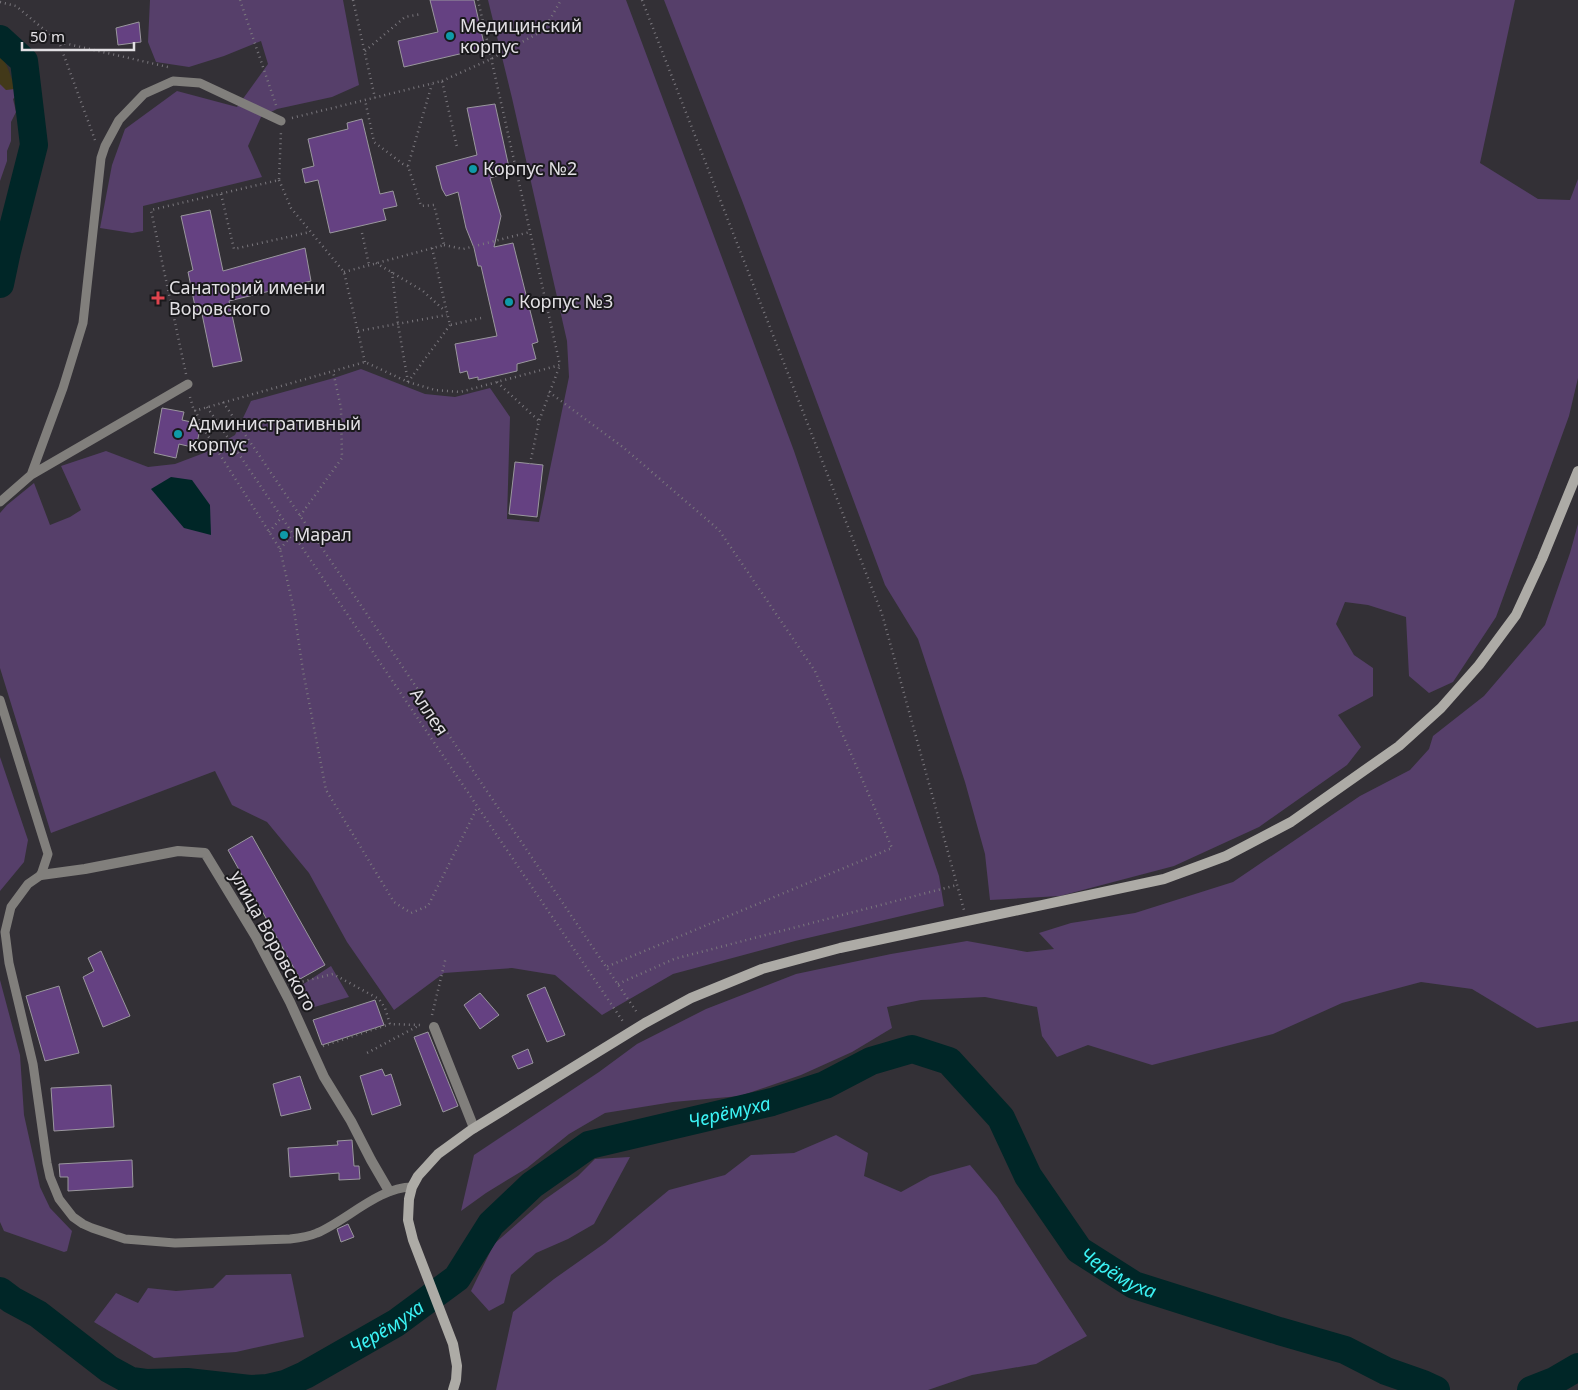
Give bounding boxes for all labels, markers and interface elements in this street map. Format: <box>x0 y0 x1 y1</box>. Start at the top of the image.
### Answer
place label: Медицинский корпус <box>460 13 582 58</box>
scale bar <box>22 20 135 52</box>
text: 50 m <box>30 26 65 46</box>
marker: Медицинский корпус <box>444 30 456 42</box>
place label: Корпус №2 <box>483 156 577 180</box>
marker: Корпус №2 <box>467 163 479 175</box>
place label: Санаторий имени Воровского <box>169 275 325 320</box>
place label: Корпус №3 <box>519 289 613 313</box>
marker: Санаторий имени Воровского <box>151 291 165 305</box>
marker: Корпус №3 <box>503 296 515 308</box>
place label: Административный корпус <box>188 411 361 456</box>
marker: Административный корпус <box>172 428 184 440</box>
place label: Марал <box>294 522 352 546</box>
marker: Марал <box>278 529 290 541</box>
street label: Аллея <box>405 683 455 740</box>
street label: улица Воровского <box>225 866 322 1015</box>
water label: Черёмуха <box>685 1090 773 1134</box>
water label: Черёмуха <box>1075 1241 1160 1304</box>
water label: Черёмуха <box>344 1294 429 1360</box>

